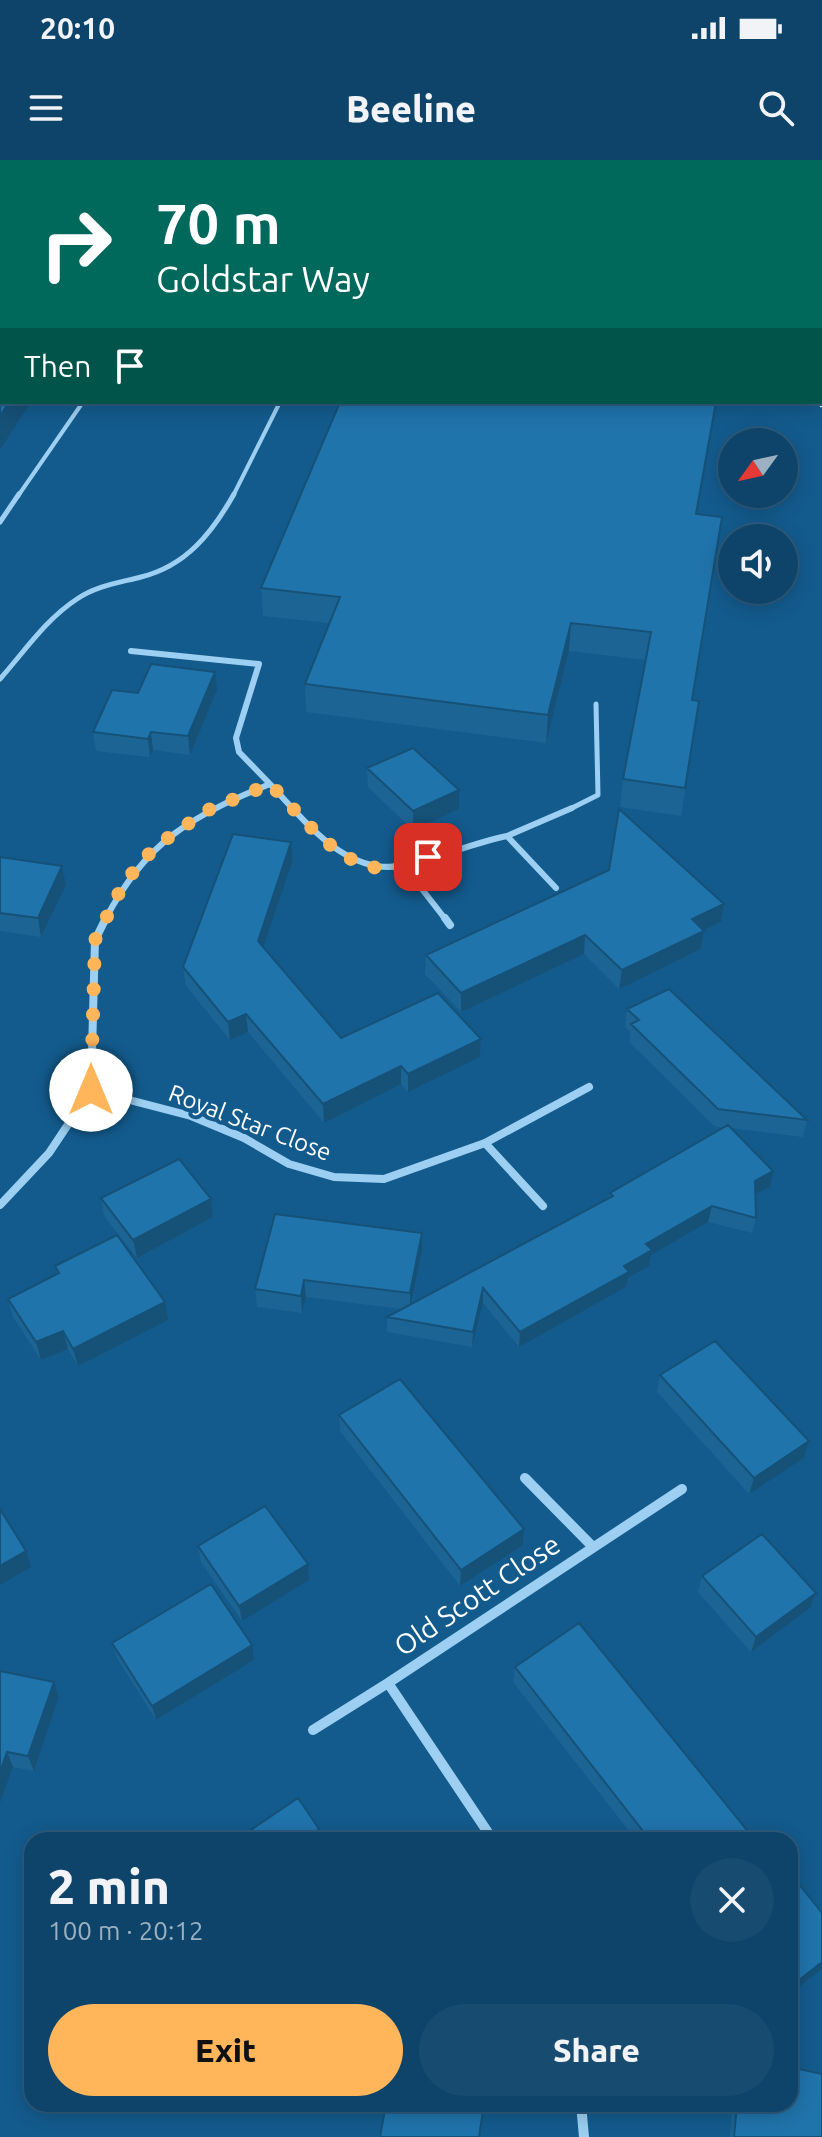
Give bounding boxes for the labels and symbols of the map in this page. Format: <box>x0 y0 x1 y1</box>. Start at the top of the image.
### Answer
north arrow <box>718 428 798 508</box>
pin <box>394 823 462 891</box>
position arrow <box>49 1048 133 1132</box>
street label: Royal Star Close <box>165 1079 335 1166</box>
street label: Old Scott Close <box>388 1528 565 1661</box>

